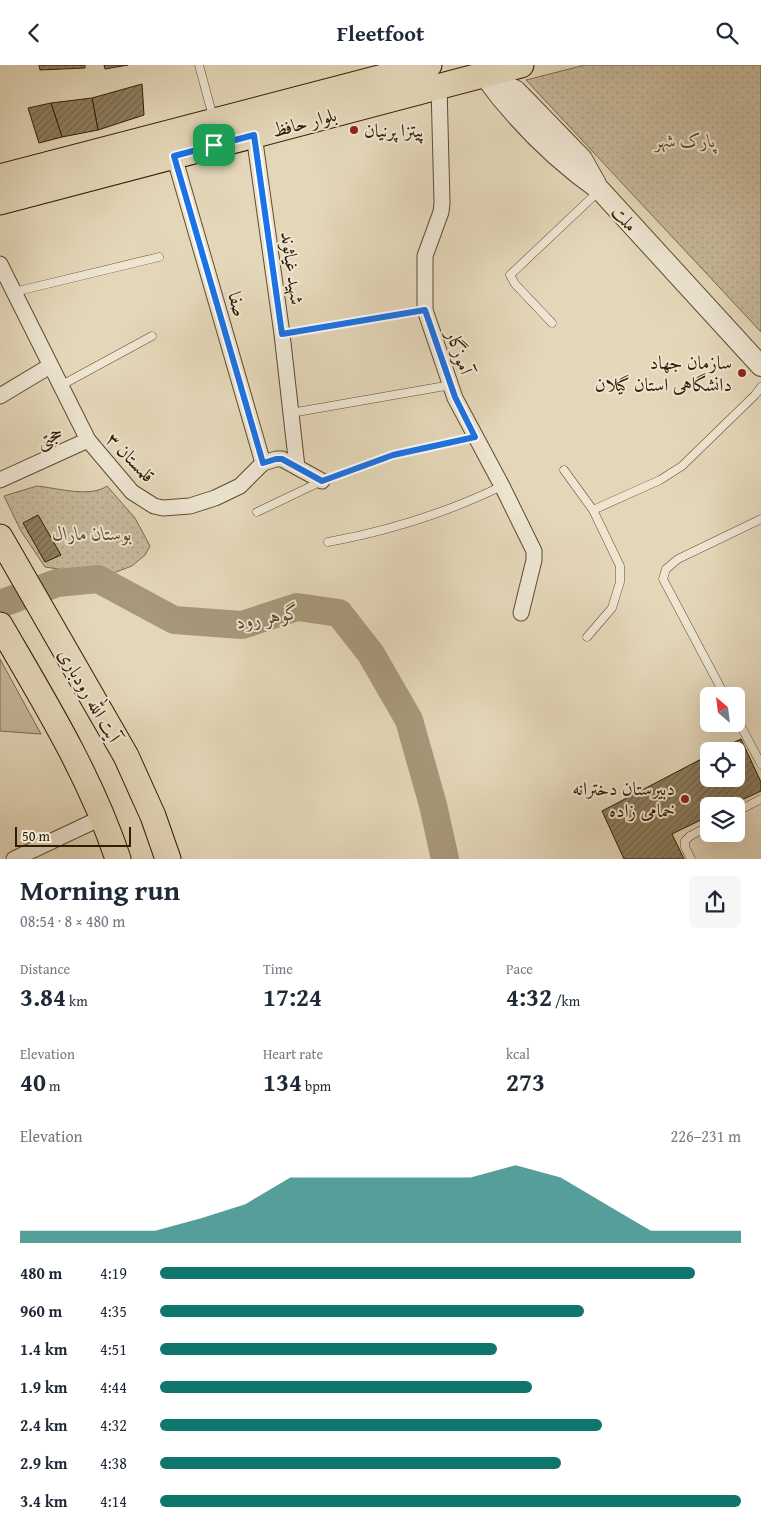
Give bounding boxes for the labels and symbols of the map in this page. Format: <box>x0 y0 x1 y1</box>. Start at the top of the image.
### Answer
street label: بلوار حافظ <box>268 100 340 144</box>
place label: پیتزا پرنیان <box>364 116 424 144</box>
pin <box>193 124 235 166</box>
marker: پیتزا پرنیان <box>348 124 360 136</box>
park label: پارک شهر <box>653 126 717 154</box>
street label: ملت <box>605 198 645 238</box>
street label: شهید غیاثوند <box>274 230 312 306</box>
street label: صفا <box>221 288 255 320</box>
street label: آموزگار <box>439 324 481 380</box>
place label: سازمان جهاد دانشگاهی استان گیلان <box>595 348 732 398</box>
marker: سازمان جهاد دانشگاهی استان گیلان <box>736 367 748 379</box>
street label: حجتی <box>31 418 67 454</box>
street label: قلمستان ۳ <box>100 426 162 488</box>
park label: بوستان مارال <box>52 519 132 547</box>
water label: گوهر رود <box>233 596 303 636</box>
street label: آیت الله رودباری <box>52 643 129 749</box>
north arrow <box>700 687 745 733</box>
place label: دبیرستان دخترانه خمامی زاده <box>572 774 675 824</box>
marker: دبیرستان دخترانه خمامی زاده <box>679 793 691 805</box>
scale bar <box>15 823 131 847</box>

